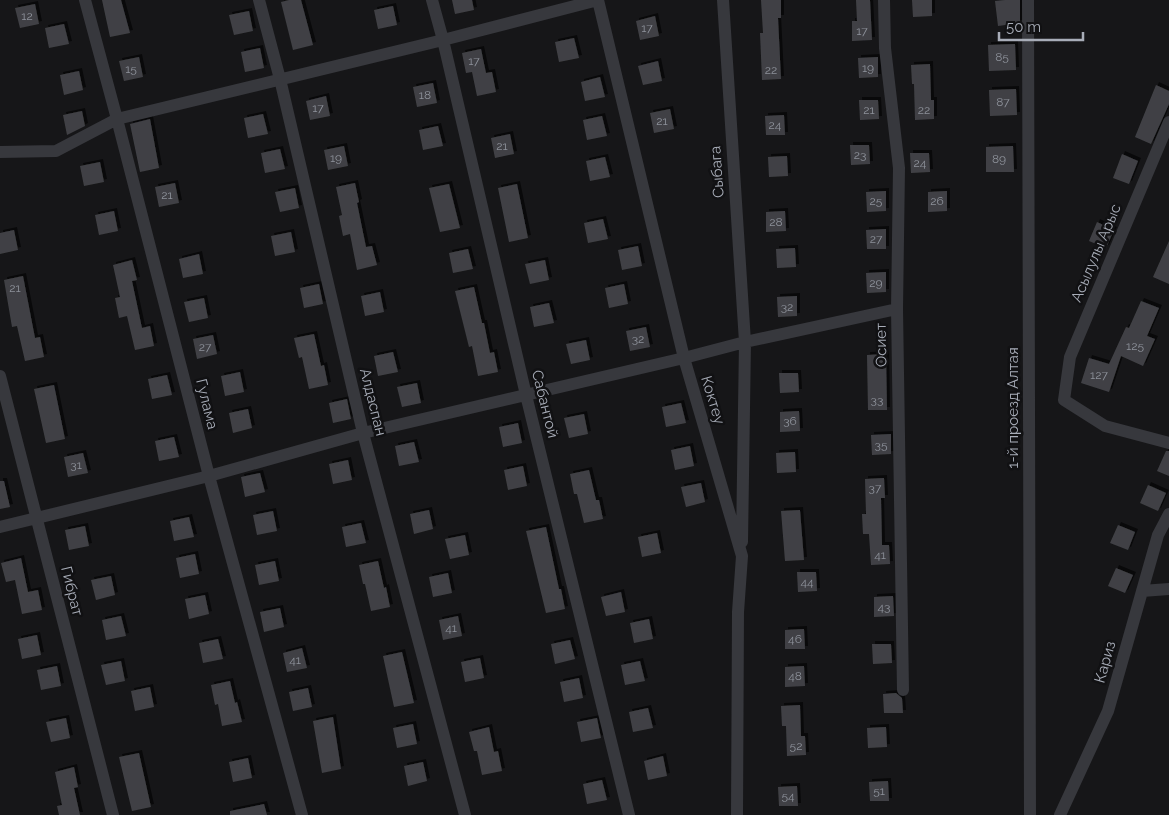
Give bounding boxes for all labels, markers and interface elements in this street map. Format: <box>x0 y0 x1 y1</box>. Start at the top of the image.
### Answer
house number: 12 <box>21 9 33 23</box>
scale bar <box>999 10 1083 42</box>
text: 50 m <box>1006 18 1041 36</box>
house number: 17 <box>641 21 653 35</box>
house number: 17 <box>856 24 868 38</box>
house number: 85 <box>995 50 1009 64</box>
house number: 17 <box>468 54 480 68</box>
house number: 19 <box>862 61 874 75</box>
house number: 15 <box>125 62 137 76</box>
house number: 22 <box>765 63 777 77</box>
house number: 18 <box>419 88 431 102</box>
house number: 87 <box>996 95 1010 109</box>
house number: 17 <box>312 101 324 115</box>
house number: 21 <box>863 103 875 117</box>
house number: 22 <box>918 103 930 117</box>
house number: 21 <box>656 114 668 128</box>
house number: 24 <box>769 118 782 132</box>
house number: 21 <box>496 139 508 153</box>
street label: Сыбага <box>706 145 728 199</box>
house number: 23 <box>854 148 866 162</box>
house number: 19 <box>330 151 342 165</box>
house number: 89 <box>992 152 1006 166</box>
house number: 24 <box>914 156 927 170</box>
house number: 21 <box>161 188 173 202</box>
house number: 25 <box>870 194 883 208</box>
house number: 26 <box>930 194 944 208</box>
street label: Асылулы Арыс <box>1067 201 1125 305</box>
house number: 28 <box>769 215 783 229</box>
house number: 27 <box>870 232 883 246</box>
house number: 29 <box>869 276 883 290</box>
house number: 21 <box>9 281 21 295</box>
house number: 32 <box>781 300 793 314</box>
street label: Осиет <box>872 323 890 367</box>
house number: 32 <box>632 332 644 346</box>
house number: 125 <box>1126 339 1144 353</box>
house number: 27 <box>199 340 212 354</box>
street label: 1-й проезд Алтая <box>1004 347 1022 469</box>
street label: Алдаспан <box>356 366 390 438</box>
street label: Сабантой <box>528 368 562 440</box>
house number: 127 <box>1090 368 1108 382</box>
street label: Коктеу <box>697 374 729 426</box>
street label: Гулама <box>192 377 222 431</box>
house number: 33 <box>871 393 883 407</box>
house number: 36 <box>783 414 797 428</box>
house number: 35 <box>875 438 888 452</box>
house number: 31 <box>70 458 82 472</box>
house number: 37 <box>869 481 882 495</box>
house number: 41 <box>874 548 886 562</box>
street label: Гибрат <box>57 564 87 618</box>
house number: 44 <box>800 575 814 589</box>
house number: 43 <box>878 600 890 614</box>
house number: 41 <box>445 621 457 635</box>
house number: 46 <box>788 632 802 646</box>
street label: Кариз <box>1090 639 1120 685</box>
house number: 41 <box>289 653 301 667</box>
house number: 48 <box>788 669 802 683</box>
house number: 52 <box>790 739 802 753</box>
house number: 51 <box>873 784 885 798</box>
house number: 54 <box>781 789 795 803</box>

